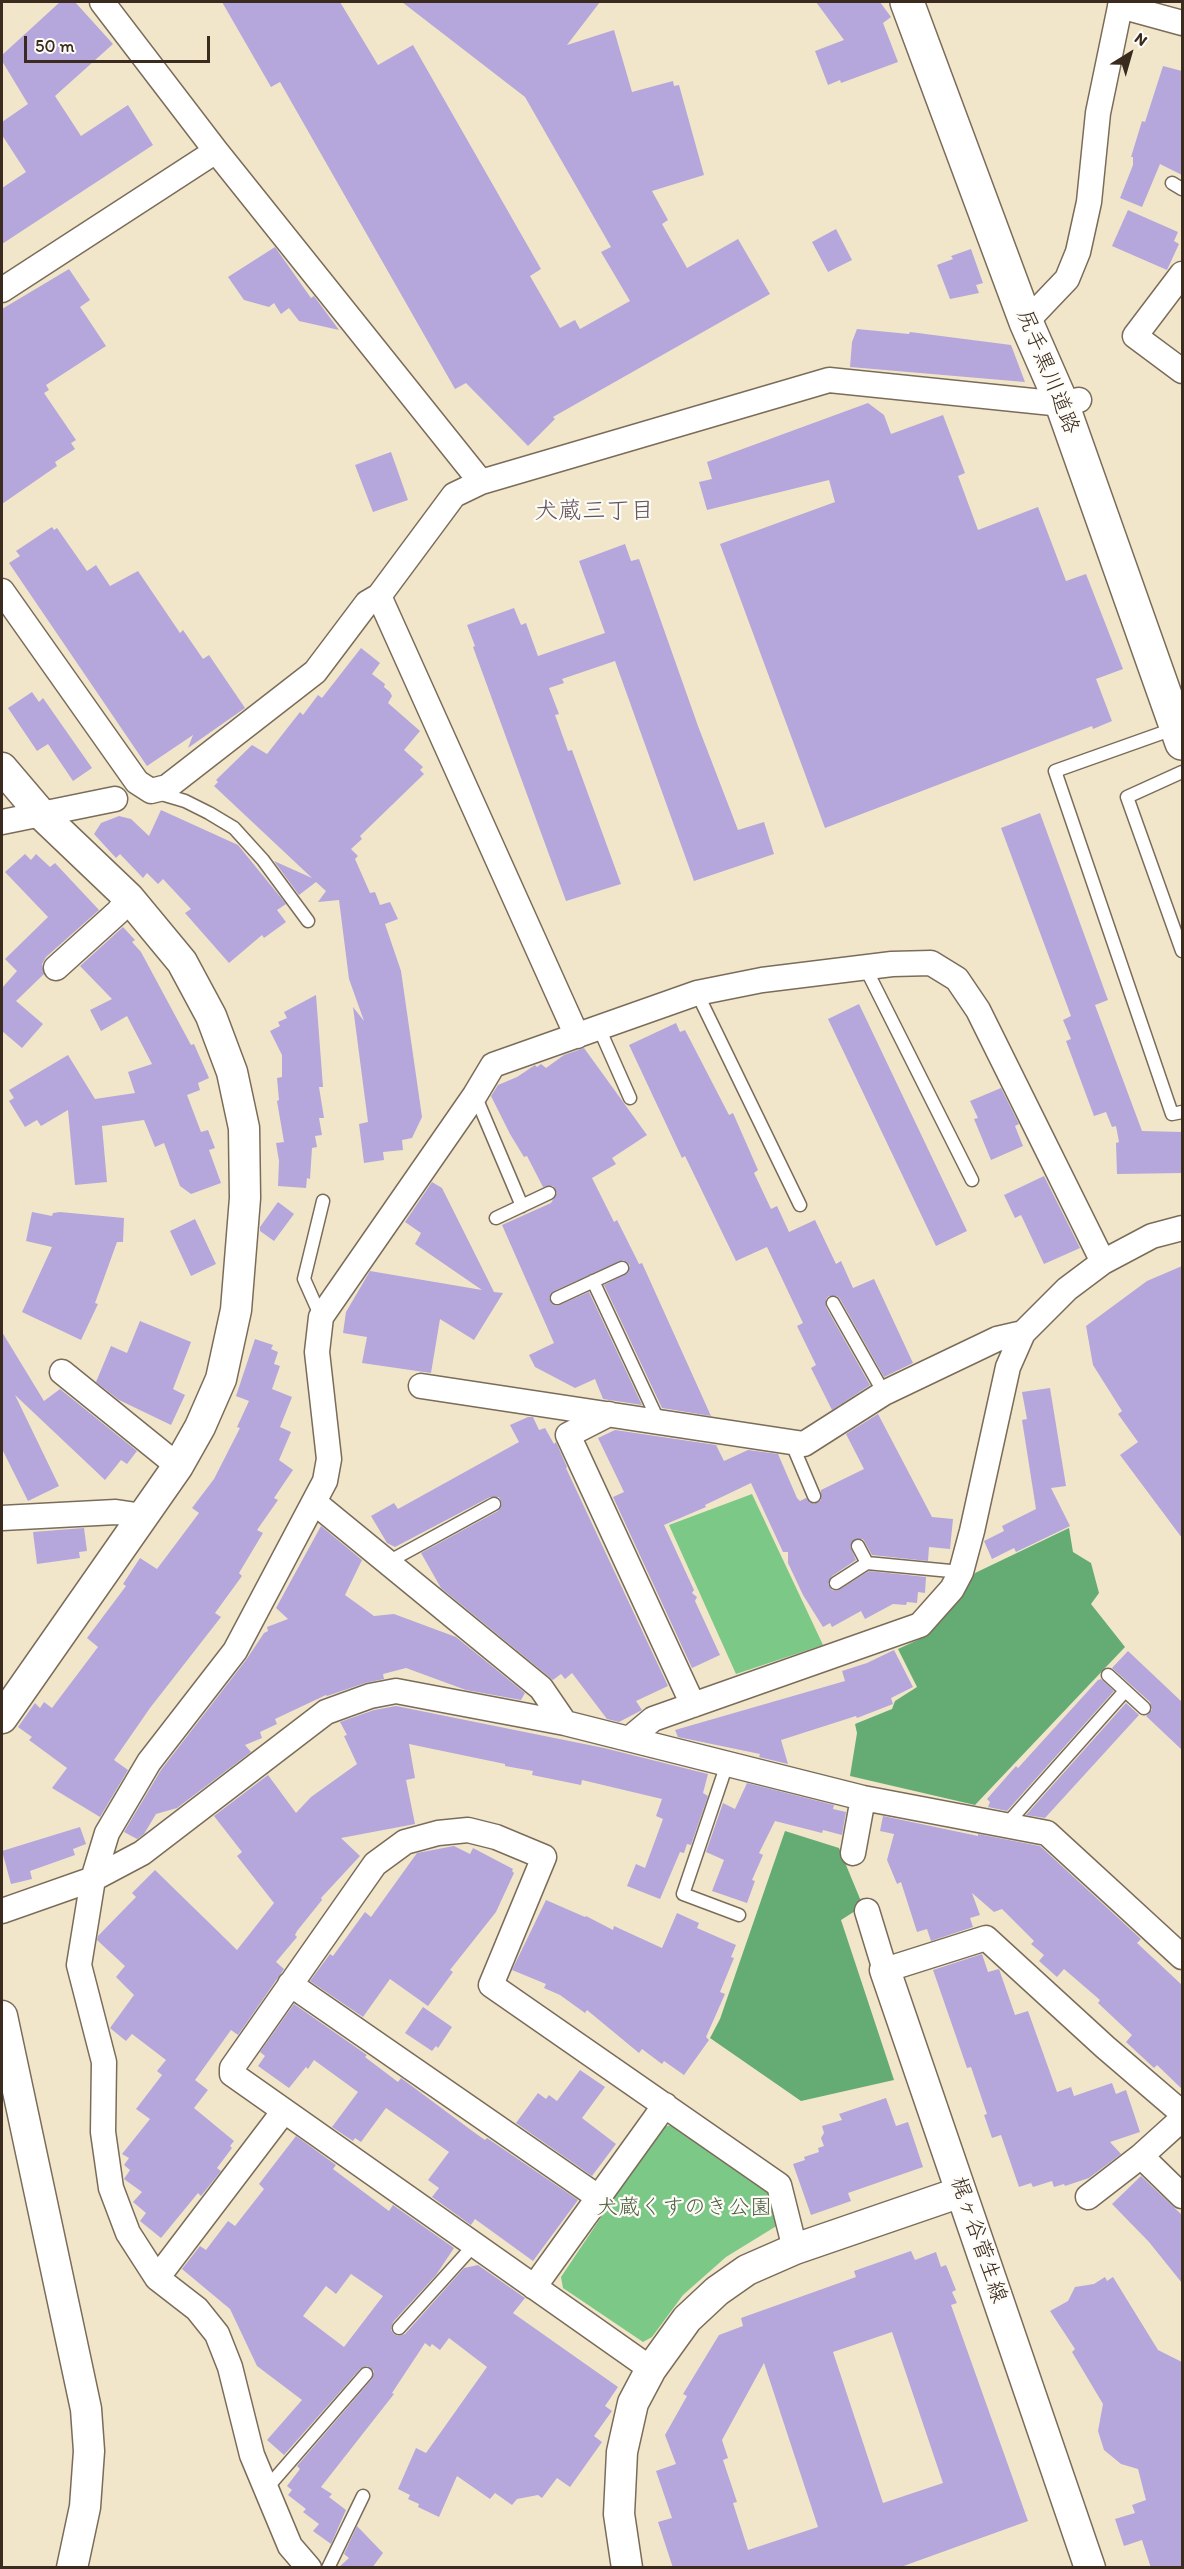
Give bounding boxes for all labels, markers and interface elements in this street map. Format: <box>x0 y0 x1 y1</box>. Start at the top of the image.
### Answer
scale bar <box>27 24 213 62</box>
north arrow <box>1100 24 1160 84</box>
text: N <box>1131 28 1151 50</box>
text: 50 m <box>35 35 75 57</box>
street label: 尻手黒川道路 <box>1010 306 1084 438</box>
district label: 犬蔵三丁目 <box>534 498 654 526</box>
street label: 梶ヶ谷菅生線 <box>944 2173 1012 2307</box>
park label: 犬蔵くすのき公園 <box>596 2195 772 2221</box>

